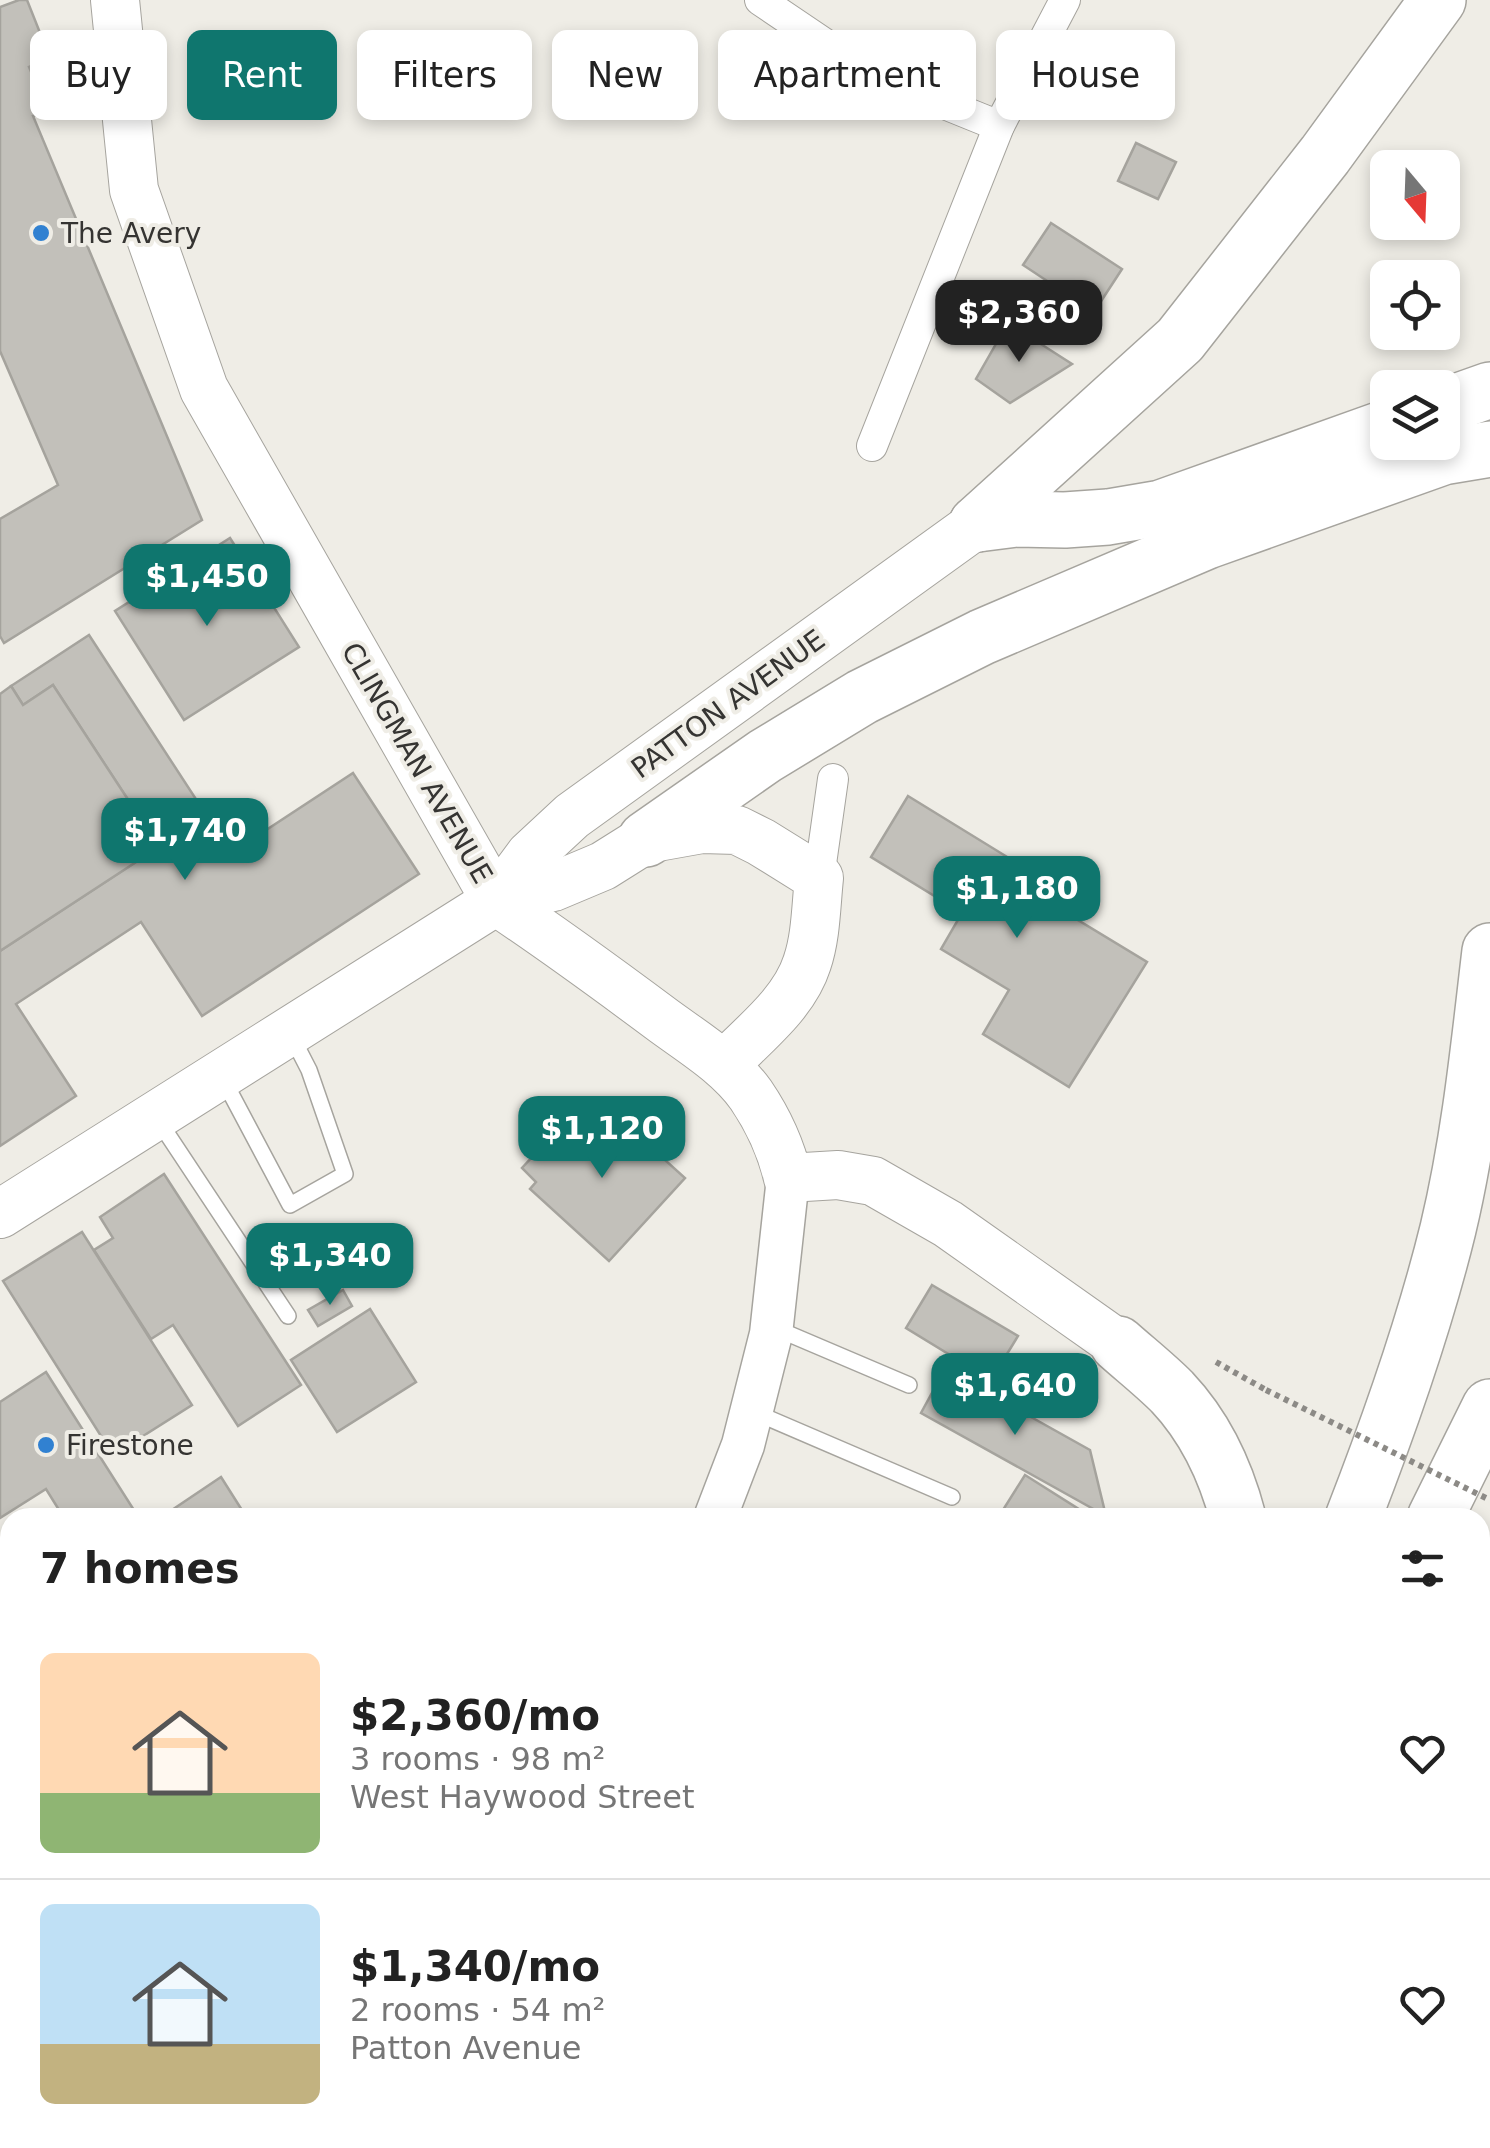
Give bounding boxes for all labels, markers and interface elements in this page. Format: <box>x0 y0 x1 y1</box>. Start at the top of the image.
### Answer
chip: Buy <box>30 30 167 120</box>
chip: Rent <box>187 30 337 120</box>
chip: Filters <box>357 30 532 120</box>
chip: New <box>552 30 698 120</box>
chip: Apartment <box>718 30 976 120</box>
chip: House <box>996 30 1175 120</box>
north arrow <box>1370 150 1460 240</box>
map controls <box>1370 150 1460 460</box>
place label: The Avery <box>60 217 201 250</box>
marker: The Avery <box>30 222 52 244</box>
button: locate <box>1370 260 1460 350</box>
pin: $2,360 <box>938 280 1100 365</box>
text: $2,360 <box>957 293 1081 331</box>
button: layers <box>1370 370 1460 460</box>
pin: $1,450 <box>126 544 288 629</box>
text: $1,450 <box>145 557 269 595</box>
street label: PATTON AVENUE <box>625 623 831 785</box>
street label: CLINGMAN AVENUE <box>335 637 499 889</box>
pin: $1,740 <box>104 798 266 883</box>
text: $1,740 <box>123 811 247 849</box>
pin: $1,180 <box>936 856 1098 941</box>
text: $1,180 <box>955 869 1079 907</box>
pin: $1,120 <box>521 1096 683 1181</box>
text: $1,120 <box>540 1109 664 1147</box>
pin: $1,340 <box>249 1223 411 1308</box>
text: $1,340 <box>268 1236 392 1274</box>
pin: $1,640 <box>934 1353 1096 1438</box>
text: $1,640 <box>953 1366 1077 1404</box>
place label: Firestone <box>66 1429 194 1462</box>
marker: Firestone <box>35 1434 57 1456</box>
icon: filters <box>1395 1541 1450 1596</box>
text: 7 homes <box>40 1544 240 1593</box>
text: $2,360/mo <box>350 1691 600 1740</box>
icon: home <box>120 1693 240 1813</box>
icon: heart <box>1395 1726 1450 1781</box>
text: 3 rooms · 98 m² <box>350 1740 605 1778</box>
text: West Haywood Street <box>350 1778 695 1816</box>
text: $1,340/mo <box>350 1942 600 1991</box>
icon: home <box>120 1944 240 2064</box>
icon: heart <box>1395 1977 1450 2032</box>
text: 2 rooms · 54 m² <box>350 1991 605 2029</box>
text: Patton Avenue <box>350 2029 581 2067</box>

